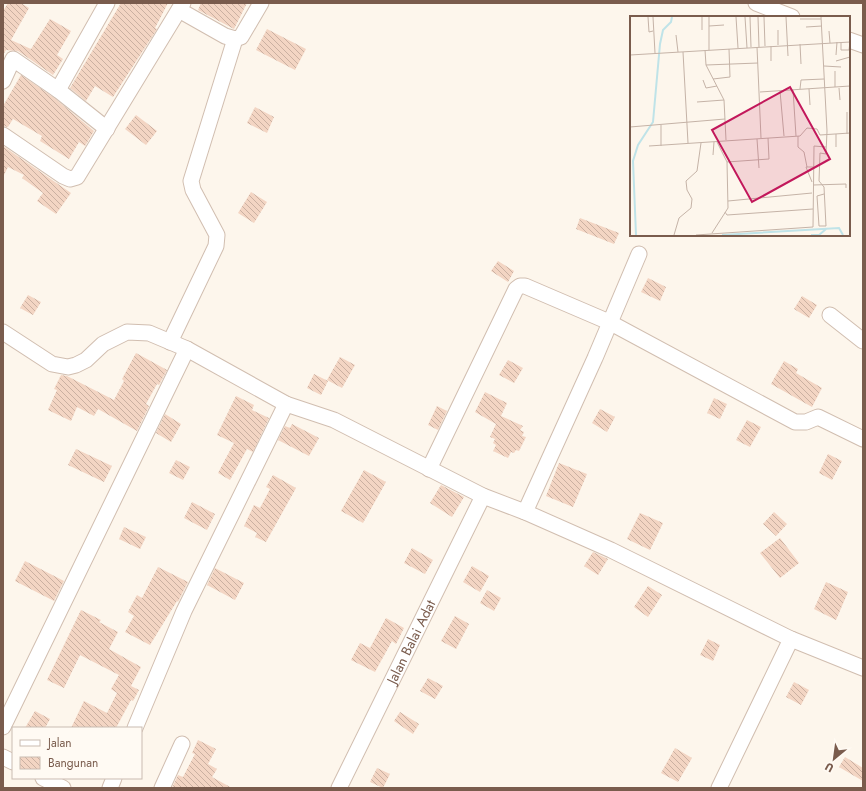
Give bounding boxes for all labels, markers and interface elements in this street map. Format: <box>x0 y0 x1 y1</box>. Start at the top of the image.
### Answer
inset map <box>630 16 850 236</box>
street label: Jalan Balai Adat <box>381 596 441 689</box>
legend <box>12 727 142 779</box>
text: Jalan <box>46 734 71 752</box>
north arrow <box>814 739 854 779</box>
text: Bangunan <box>48 754 98 772</box>
text: U <box>822 759 836 777</box>

